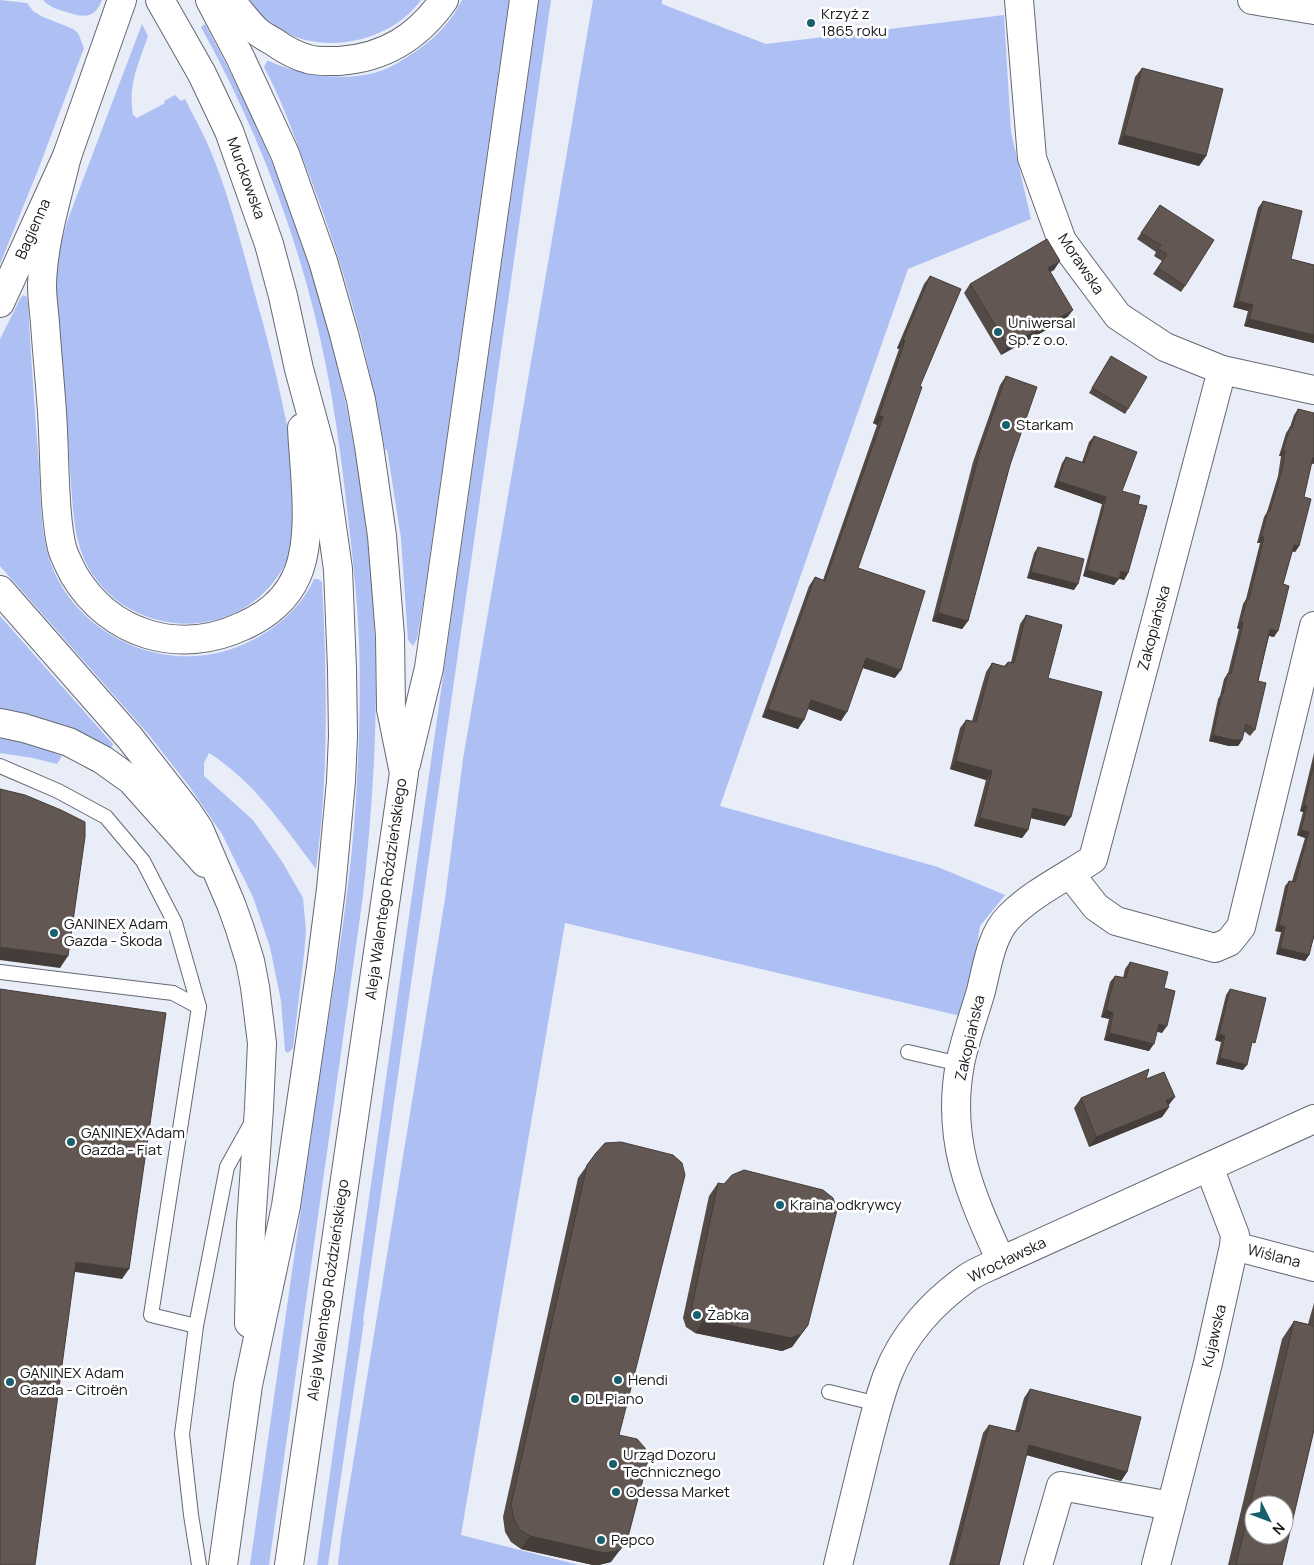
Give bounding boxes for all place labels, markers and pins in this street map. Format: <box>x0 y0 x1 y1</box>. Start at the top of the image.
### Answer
place label: Krzyż z 1865 roku <box>821 3 887 41</box>
marker: Krzyż z 1865 roku <box>805 17 817 29</box>
place label: Uniwersal Sp. z o.o. <box>1008 312 1076 350</box>
marker: Uniwersal Sp. z o.o. <box>992 326 1004 338</box>
place label: Starkam <box>1016 414 1074 435</box>
marker: Starkam <box>1000 419 1012 431</box>
place label: GANINEX Adam Gazda - Škoda <box>64 913 168 951</box>
marker: GANINEX Adam Gazda - Škoda <box>48 927 60 939</box>
place label: GANINEX Adam Gazda - Fiat <box>81 1122 185 1160</box>
marker: GANINEX Adam Gazda - Fiat <box>65 1136 77 1148</box>
place label: Kraina odkrywcy <box>790 1194 902 1215</box>
marker: Kraina odkrywcy <box>774 1199 786 1211</box>
place label: Żabka <box>707 1304 749 1325</box>
marker: Żabka <box>691 1309 703 1321</box>
place label: GANINEX Adam Gazda - Citroën <box>20 1362 128 1400</box>
place label: Hendi <box>628 1369 668 1390</box>
marker: Hendi <box>612 1374 624 1386</box>
marker: GANINEX Adam Gazda - Citroën <box>4 1376 16 1388</box>
place label: DL Piano <box>585 1388 644 1409</box>
marker: DL Piano <box>569 1393 581 1405</box>
place label: Urząd Dozoru Technicznego <box>623 1444 721 1482</box>
marker: Urząd Dozoru Technicznego <box>607 1458 619 1470</box>
place label: Odessa Market <box>626 1481 730 1502</box>
marker: Odessa Market <box>610 1486 622 1498</box>
place label: Pepco <box>611 1529 655 1550</box>
marker: Pepco <box>595 1534 607 1546</box>

